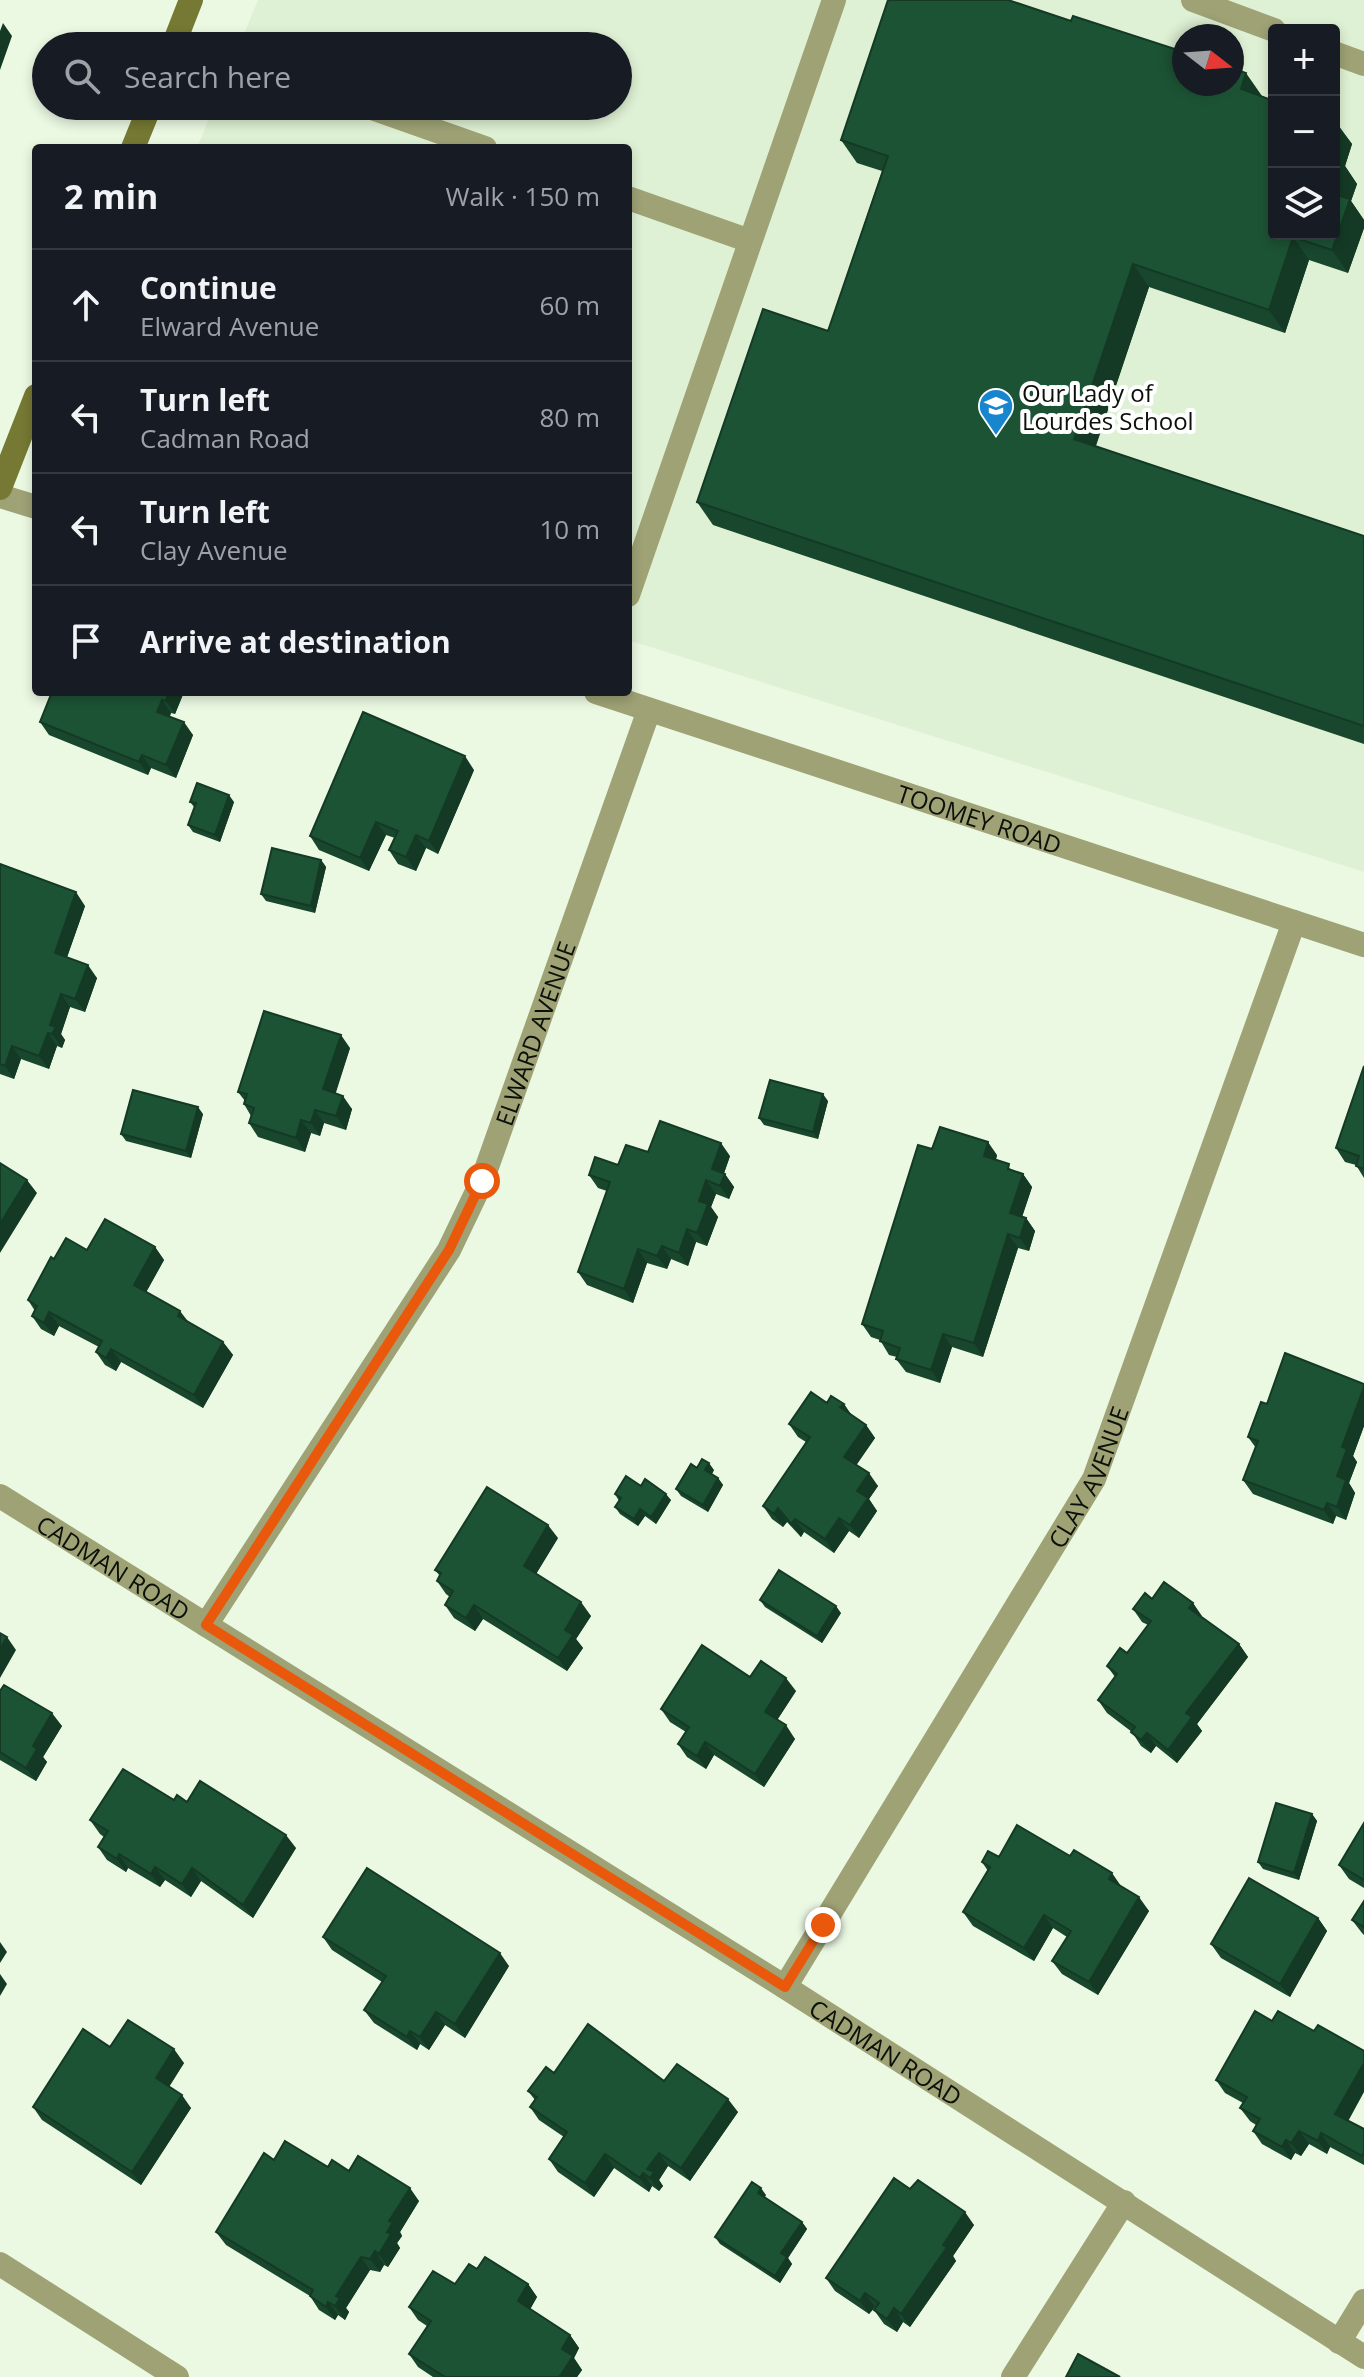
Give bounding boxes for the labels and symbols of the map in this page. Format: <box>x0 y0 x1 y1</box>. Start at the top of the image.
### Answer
north arrow <box>1172 24 1244 96</box>
place label: Our Lady of Lourdes School <box>1022 376 1194 437</box>
school or university icon: Our Lady of Lourdes School <box>977 387 1015 437</box>
street label: TOOMEY ROAD <box>893 776 1066 861</box>
street label: ELWARD AVENUE <box>486 937 582 1130</box>
route start <box>464 1163 500 1199</box>
street label: CLAY AVENUE <box>1040 1401 1135 1554</box>
street label: CADMAN ROAD <box>31 1507 197 1627</box>
route end <box>805 1907 841 1943</box>
street label: CADMAN ROAD <box>804 1991 969 2113</box>

